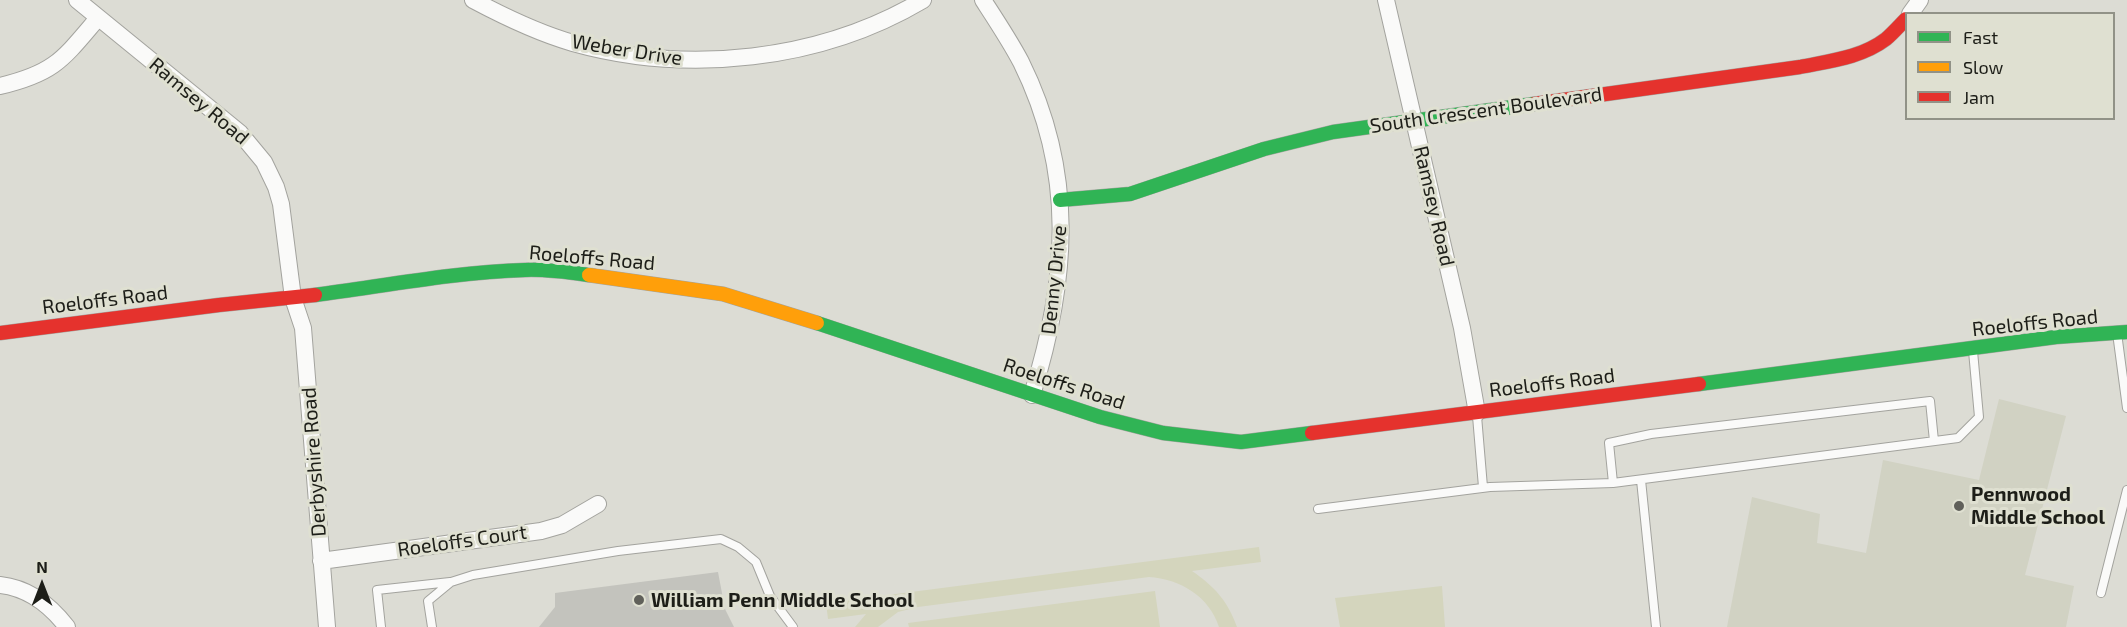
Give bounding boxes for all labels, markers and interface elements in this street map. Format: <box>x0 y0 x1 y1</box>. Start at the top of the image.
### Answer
legend <box>1905 12 2115 120</box>
text: Fast <box>1963 26 1998 48</box>
street label: Weber Drive <box>570 29 684 71</box>
street label: Ramsey Road <box>144 52 254 150</box>
text: Slow <box>1963 56 2003 78</box>
street label: South Crescent Boulevard <box>1368 82 1604 138</box>
text: Jam <box>1963 86 1995 108</box>
street label: Ramsey Road <box>1408 143 1460 269</box>
street label: Denny Drive <box>1036 224 1072 336</box>
street label: Roeloffs Road <box>528 241 656 275</box>
street label: Roeloffs Road <box>41 280 169 320</box>
street label: Roeloffs Road <box>1971 304 2099 342</box>
street label: Roeloffs Road <box>1000 353 1128 415</box>
street label: Roeloffs Road <box>1488 363 1616 403</box>
street label: Derbyshire Road <box>297 387 331 537</box>
place label: Pennwood Middle School <box>1971 482 2105 529</box>
marker: Pennwood Middle School <box>1952 499 1966 513</box>
street label: Roeloffs Court <box>396 520 528 562</box>
north arrow <box>12 555 72 615</box>
text: N <box>36 557 48 576</box>
place label: William Penn Middle School <box>651 588 914 612</box>
marker: William Penn Middle School <box>632 593 646 607</box>

